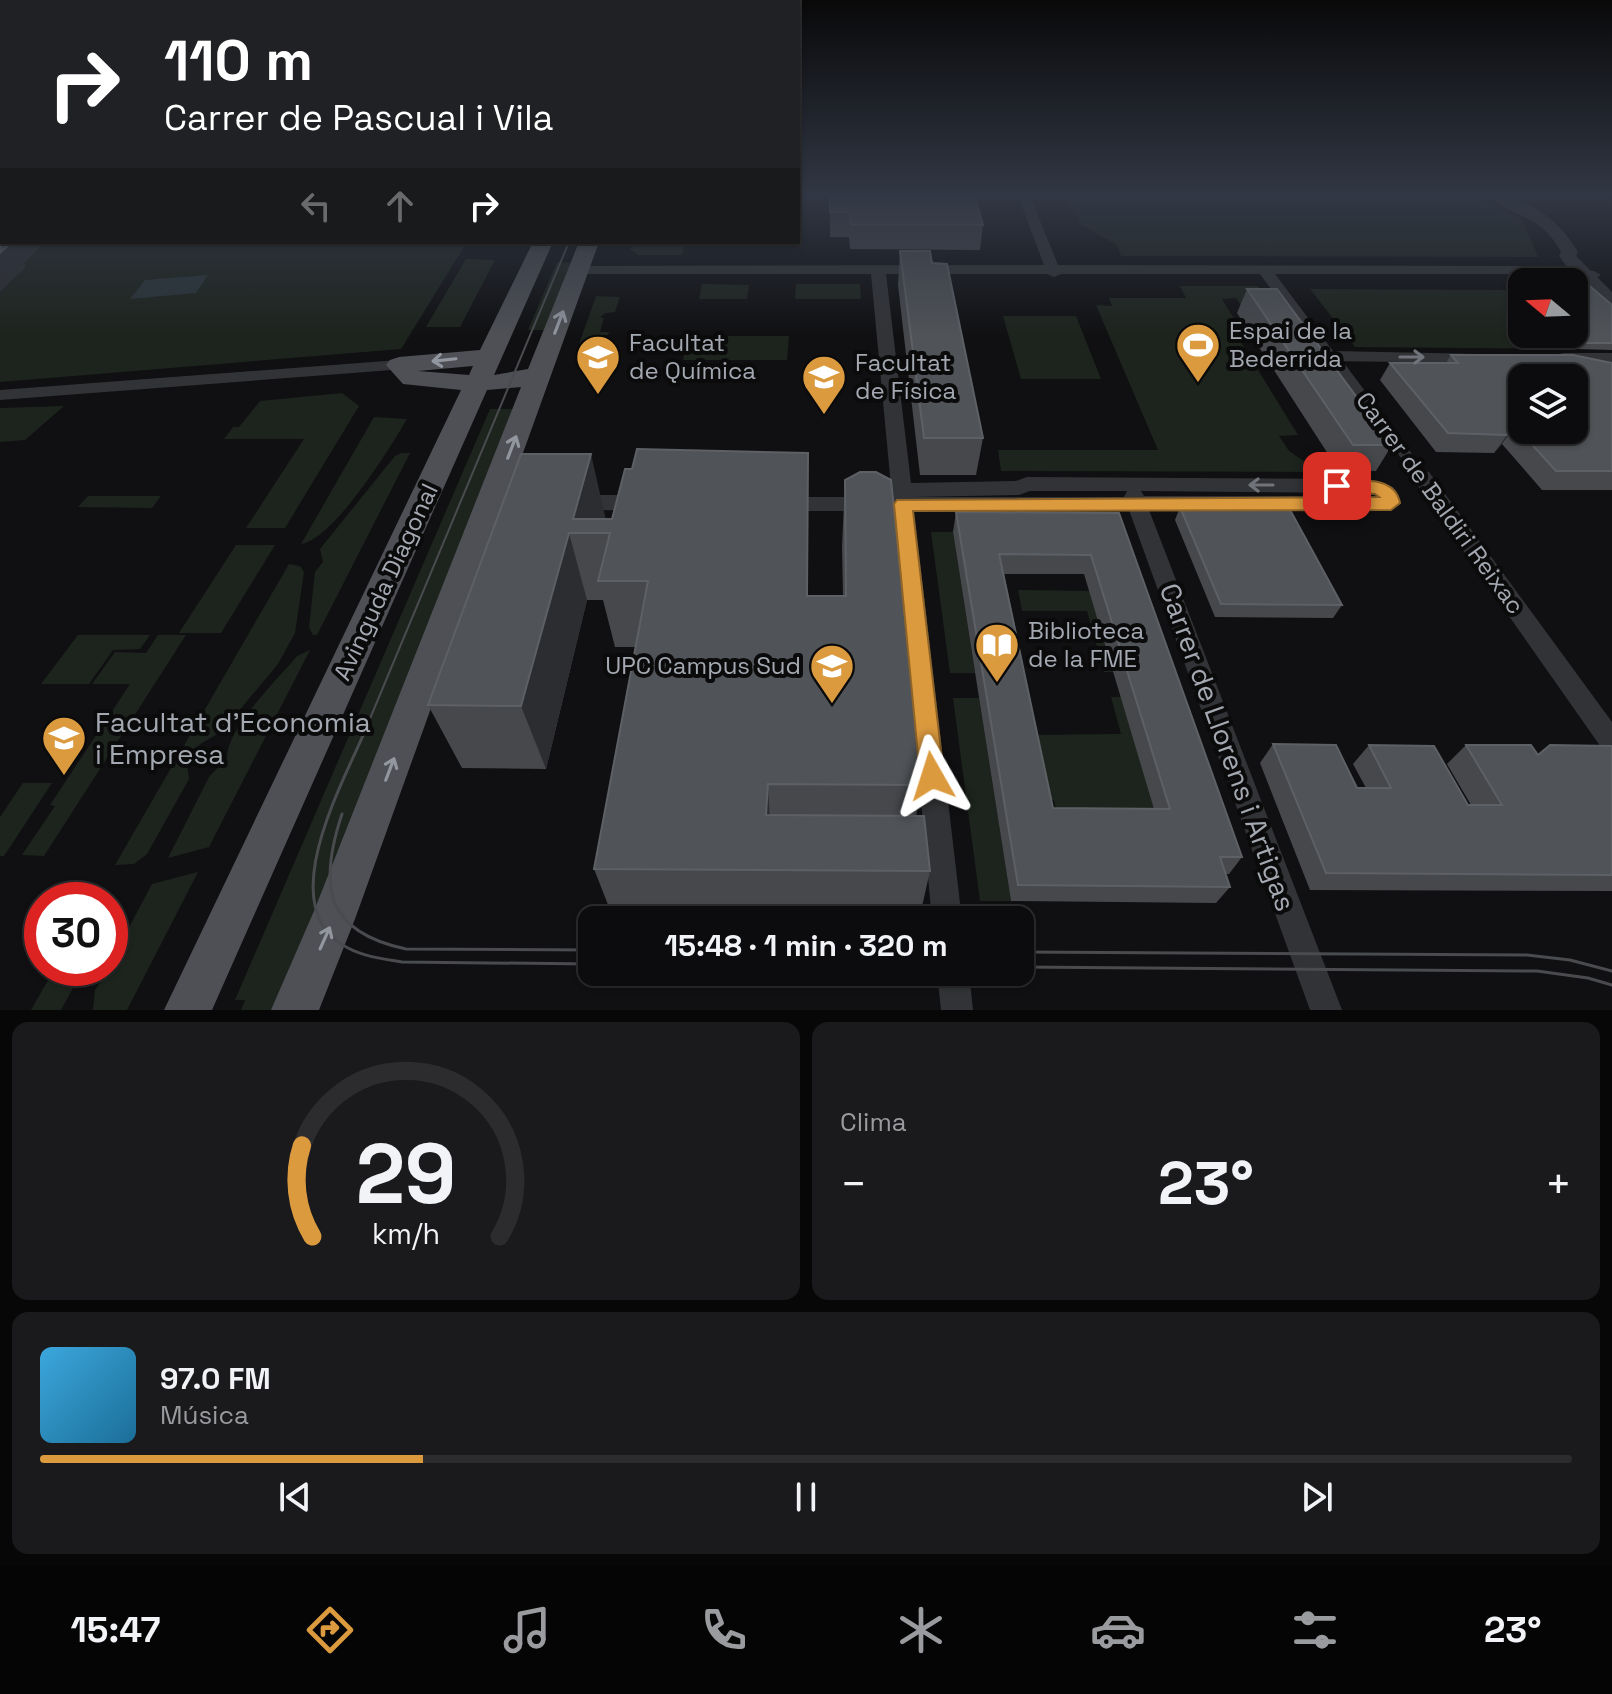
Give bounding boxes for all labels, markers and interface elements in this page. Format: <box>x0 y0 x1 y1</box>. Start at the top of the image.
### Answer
text: 110 m <box>164 25 313 96</box>
icon: right <box>32 32 136 136</box>
text: Carrer de Pascual i Vila <box>164 95 554 141</box>
icon: left <box>294 184 338 228</box>
icon: ahead <box>378 184 422 228</box>
icon: right <box>462 184 506 228</box>
north arrow <box>1508 268 1588 348</box>
map controls <box>1508 268 1588 444</box>
one-way arrow <box>553 310 567 335</box>
place label: Espai de la Bederrida <box>1229 315 1352 374</box>
sports icon: Espai de la Bederrida <box>1174 321 1222 384</box>
place label: Facultat de Química <box>629 327 756 386</box>
school or university icon: Facultat de Química <box>574 333 622 396</box>
place label: Facultat de Física <box>855 347 957 406</box>
one-way arrow <box>1398 349 1425 365</box>
one-way arrow <box>431 353 458 368</box>
school or university icon: Facultat de Física <box>800 353 848 416</box>
button: layers <box>1508 364 1588 444</box>
street label: Carrer de Baldiri Reixac <box>1349 386 1531 620</box>
one-way arrow <box>506 435 520 460</box>
pin <box>1303 452 1371 520</box>
icon: arrive <box>1315 464 1359 508</box>
street label: Avinguda Diagonal <box>326 478 445 685</box>
one-way arrow <box>1248 478 1275 493</box>
street label: Carrer de Llorens i Artigas <box>1152 578 1304 916</box>
place label: Biblioteca de la FME <box>1028 615 1144 674</box>
library icon: Biblioteca de la FME <box>973 621 1021 684</box>
school or university icon: UPC Campus Sud <box>808 642 856 705</box>
place label: UPC Campus Sud <box>605 650 801 681</box>
place label: Facultat d'Economia i Empresa <box>95 704 371 772</box>
school or university icon: Facultat d'Economia i Empresa <box>40 714 88 777</box>
position arrow <box>890 734 974 818</box>
one-way arrow <box>384 757 398 782</box>
speed limit sign: 30 <box>24 882 128 986</box>
one-way arrow <box>318 926 333 951</box>
text: 15:48 · 1 min · 320 m <box>664 926 948 965</box>
text: Clima <box>840 1105 907 1139</box>
text: 29 <box>356 1121 456 1227</box>
text: 23° <box>1158 1145 1254 1222</box>
text: − <box>840 1156 867 1212</box>
text: + <box>1545 1156 1572 1212</box>
text: km/h <box>372 1216 440 1252</box>
text: 97.0 FM <box>160 1359 271 1398</box>
text: Música <box>160 1398 249 1432</box>
icon: previous <box>273 1475 317 1519</box>
icon: pause <box>784 1475 828 1519</box>
icon: next <box>1295 1475 1339 1519</box>
icon: directions <box>302 1602 358 1658</box>
icon: music <box>499 1602 555 1658</box>
icon: phone <box>696 1602 752 1658</box>
icon: climate <box>893 1602 949 1658</box>
icon: car <box>1090 1602 1146 1658</box>
icon: filters <box>1287 1602 1343 1658</box>
text: 15:47 <box>71 1607 160 1653</box>
text: 23° <box>1484 1607 1541 1653</box>

